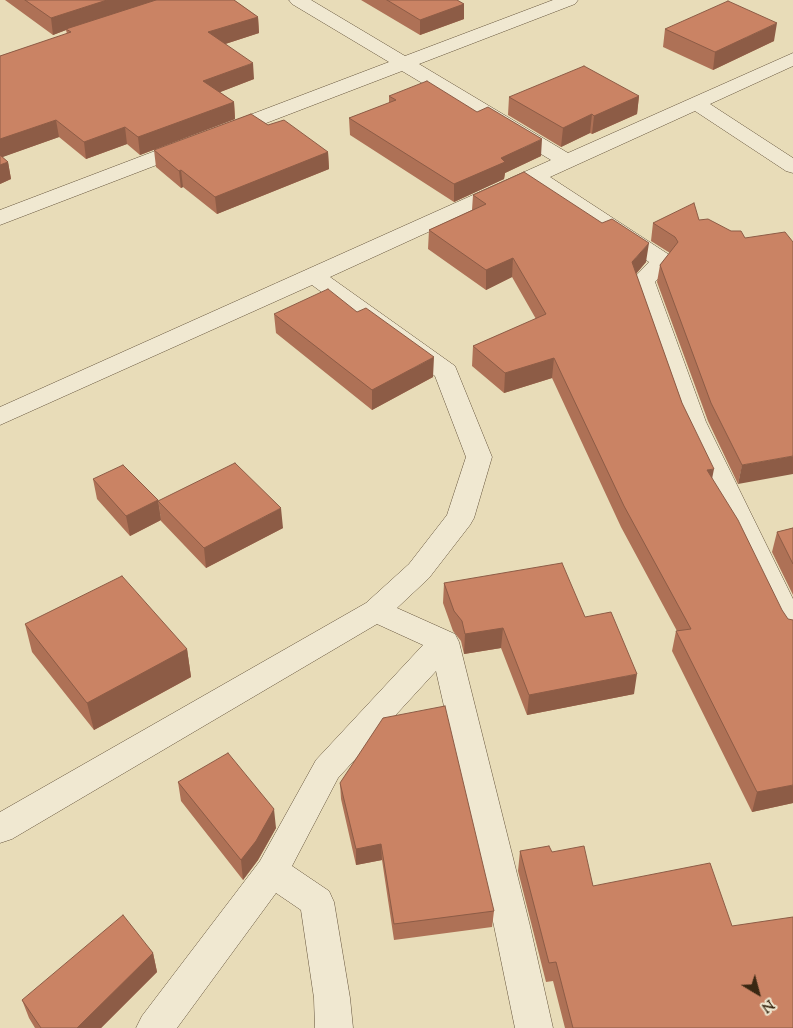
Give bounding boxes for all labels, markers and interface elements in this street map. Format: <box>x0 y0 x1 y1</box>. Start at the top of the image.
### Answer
north arrow <box>733 968 783 1018</box>
text: N <box>757 994 778 1016</box>

